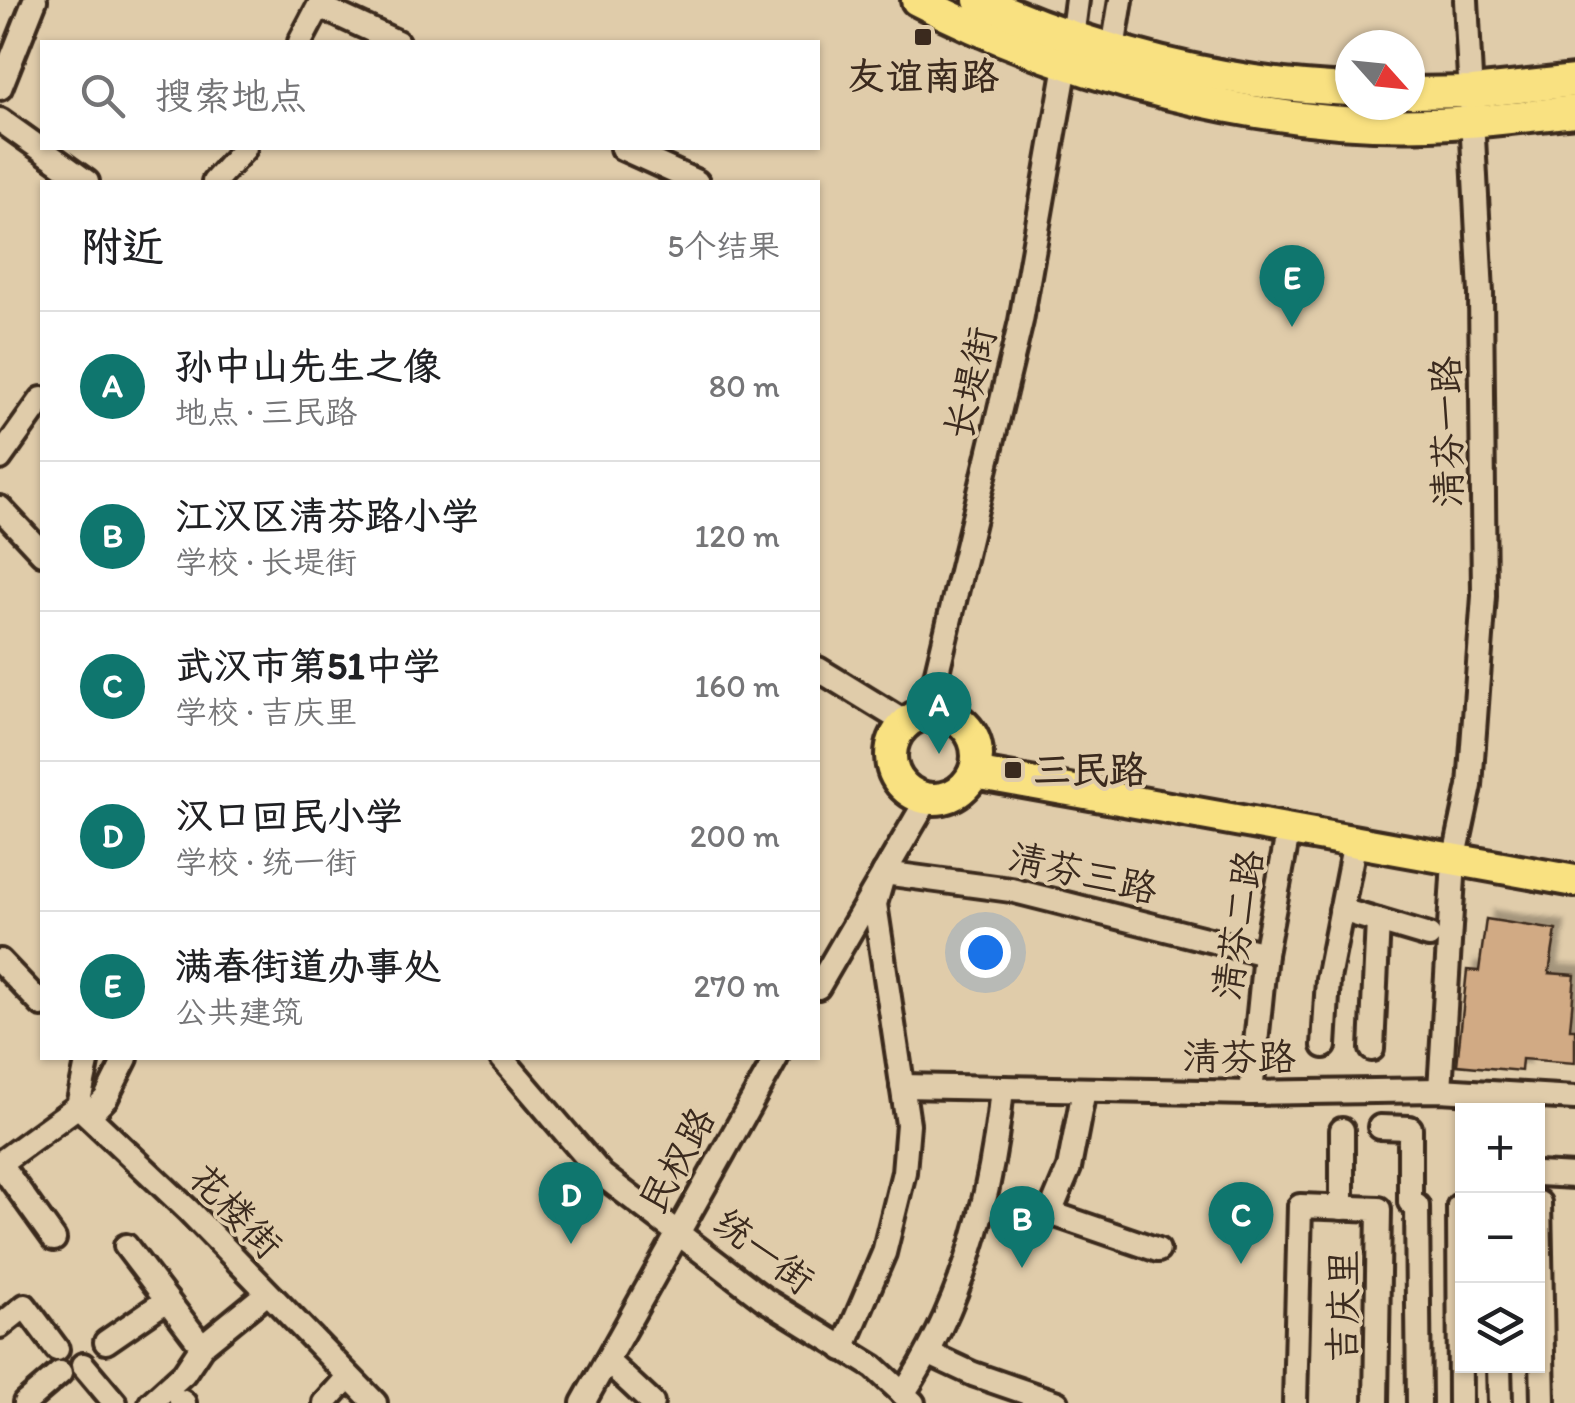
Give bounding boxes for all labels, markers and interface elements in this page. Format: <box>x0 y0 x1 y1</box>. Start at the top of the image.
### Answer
marker: 友谊南路 <box>912 26 934 48</box>
north arrow <box>1335 30 1425 120</box>
search box <box>40 40 820 150</box>
place label: 友谊南路 <box>847 53 999 99</box>
icon: search <box>75 68 130 123</box>
text: 搜索地点 <box>155 73 307 119</box>
text: 附近 <box>80 221 164 272</box>
text: 5个结果 <box>667 227 780 265</box>
pin: E <box>1260 245 1324 327</box>
street label: 长堤街 <box>935 322 1005 444</box>
text: 孙中山先生之像 <box>175 343 441 389</box>
street label: 清芬一路 <box>1423 356 1471 508</box>
text: A <box>102 367 123 405</box>
text: 80 m <box>709 367 780 405</box>
text: 地点 · 三民路 <box>175 393 357 431</box>
text: 江汉区清芬路小学 <box>175 493 479 539</box>
text: B <box>102 517 123 555</box>
text: 120 m <box>694 517 780 555</box>
text: 学校 · 长堤街 <box>175 543 357 581</box>
text: 武汉市第51中学 <box>175 643 441 689</box>
text: C <box>102 667 123 705</box>
text: 160 m <box>694 667 780 705</box>
pin: A <box>906 672 972 754</box>
text: 学校 · 吉庆里 <box>175 693 357 731</box>
place label: 三民路 <box>1033 747 1147 793</box>
marker: 三民路 <box>1002 759 1024 781</box>
text: 汉口回民小学 <box>175 793 403 839</box>
text: D <box>102 817 123 855</box>
text: 200 m <box>690 817 780 855</box>
street label: 清芬三路 <box>1004 833 1162 913</box>
text: 学校 · 统一街 <box>175 843 357 881</box>
street label: 清芬二路 <box>1203 846 1273 1004</box>
your location <box>960 927 1011 978</box>
text: 满春街道办事处 <box>175 943 441 989</box>
text: E <box>104 967 121 1005</box>
text: 270 m <box>693 967 780 1005</box>
text: 公共建筑 <box>175 993 303 1031</box>
street label: 清芬路 <box>1182 1034 1296 1080</box>
street label: 民权路 <box>629 1099 725 1221</box>
map controls <box>1455 1103 1545 1373</box>
button: + <box>1455 1103 1545 1193</box>
street label: 花楼街 <box>180 1154 292 1268</box>
pin: D <box>538 1162 604 1244</box>
pin: C <box>1208 1182 1274 1264</box>
pin: B <box>990 1186 1054 1268</box>
button: − <box>1455 1193 1545 1283</box>
street label: 统一街 <box>705 1198 823 1304</box>
street label: 吉庆里 <box>1319 1249 1367 1363</box>
button: layers <box>1455 1283 1545 1373</box>

